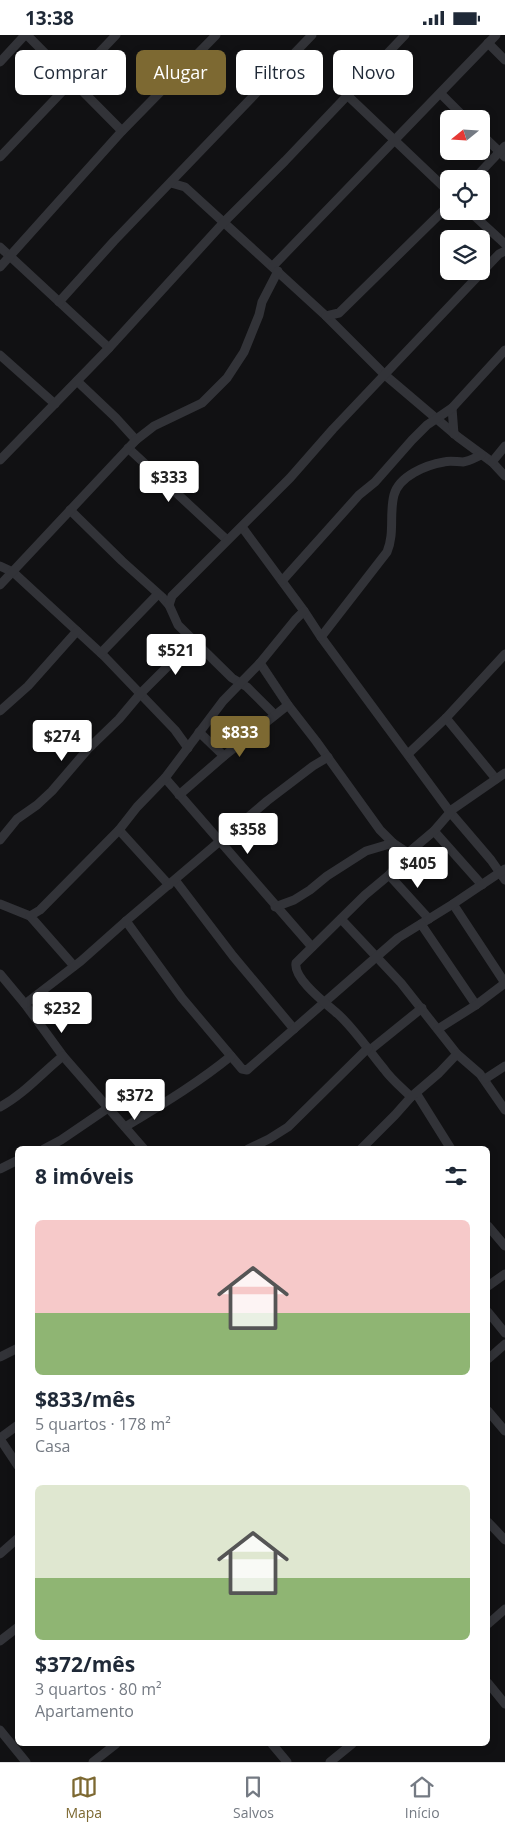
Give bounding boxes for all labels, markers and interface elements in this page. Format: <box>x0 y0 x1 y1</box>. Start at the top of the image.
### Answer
text: 13:38 <box>25 5 74 31</box>
chip: Comprar <box>15 50 126 95</box>
chip: Alugar <box>136 50 226 95</box>
chip: Filtros <box>236 50 323 95</box>
chip: Novo <box>333 50 413 95</box>
north arrow <box>440 110 490 160</box>
map controls <box>440 110 490 280</box>
button: locate <box>440 170 490 220</box>
button: layers <box>440 230 490 280</box>
pin: $333 <box>139 461 199 503</box>
text: $333 <box>151 466 187 488</box>
pin: $521 <box>146 633 206 676</box>
text: $521 <box>158 639 194 661</box>
pin: $833 <box>210 715 270 758</box>
pin: $274 <box>32 719 92 762</box>
text: $833 <box>222 721 258 743</box>
text: $274 <box>44 725 80 747</box>
pin: $358 <box>218 813 278 855</box>
text: $358 <box>230 818 266 840</box>
pin: $405 <box>388 847 448 889</box>
text: $405 <box>400 852 436 874</box>
pin: $232 <box>32 991 92 1034</box>
text: $232 <box>44 997 80 1019</box>
pin: $372 <box>105 1079 165 1121</box>
text: $372 <box>117 1084 153 1106</box>
text: 8 imóveis <box>35 1162 134 1190</box>
icon: filters <box>442 1162 470 1190</box>
icon: home <box>208 1253 298 1343</box>
text: $833/mês <box>35 1385 135 1413</box>
text: 5 quartos · 178 m² <box>35 1413 171 1435</box>
text: Casa <box>35 1435 70 1457</box>
icon: home <box>208 1518 298 1608</box>
text: $372/mês <box>35 1650 135 1678</box>
text: 3 quartos · 80 m² <box>35 1678 162 1700</box>
text: Apartamento <box>35 1700 134 1722</box>
tab: Mapa <box>65 1773 102 1822</box>
tab: Salvos <box>233 1773 274 1822</box>
tab: Início <box>405 1773 440 1822</box>

